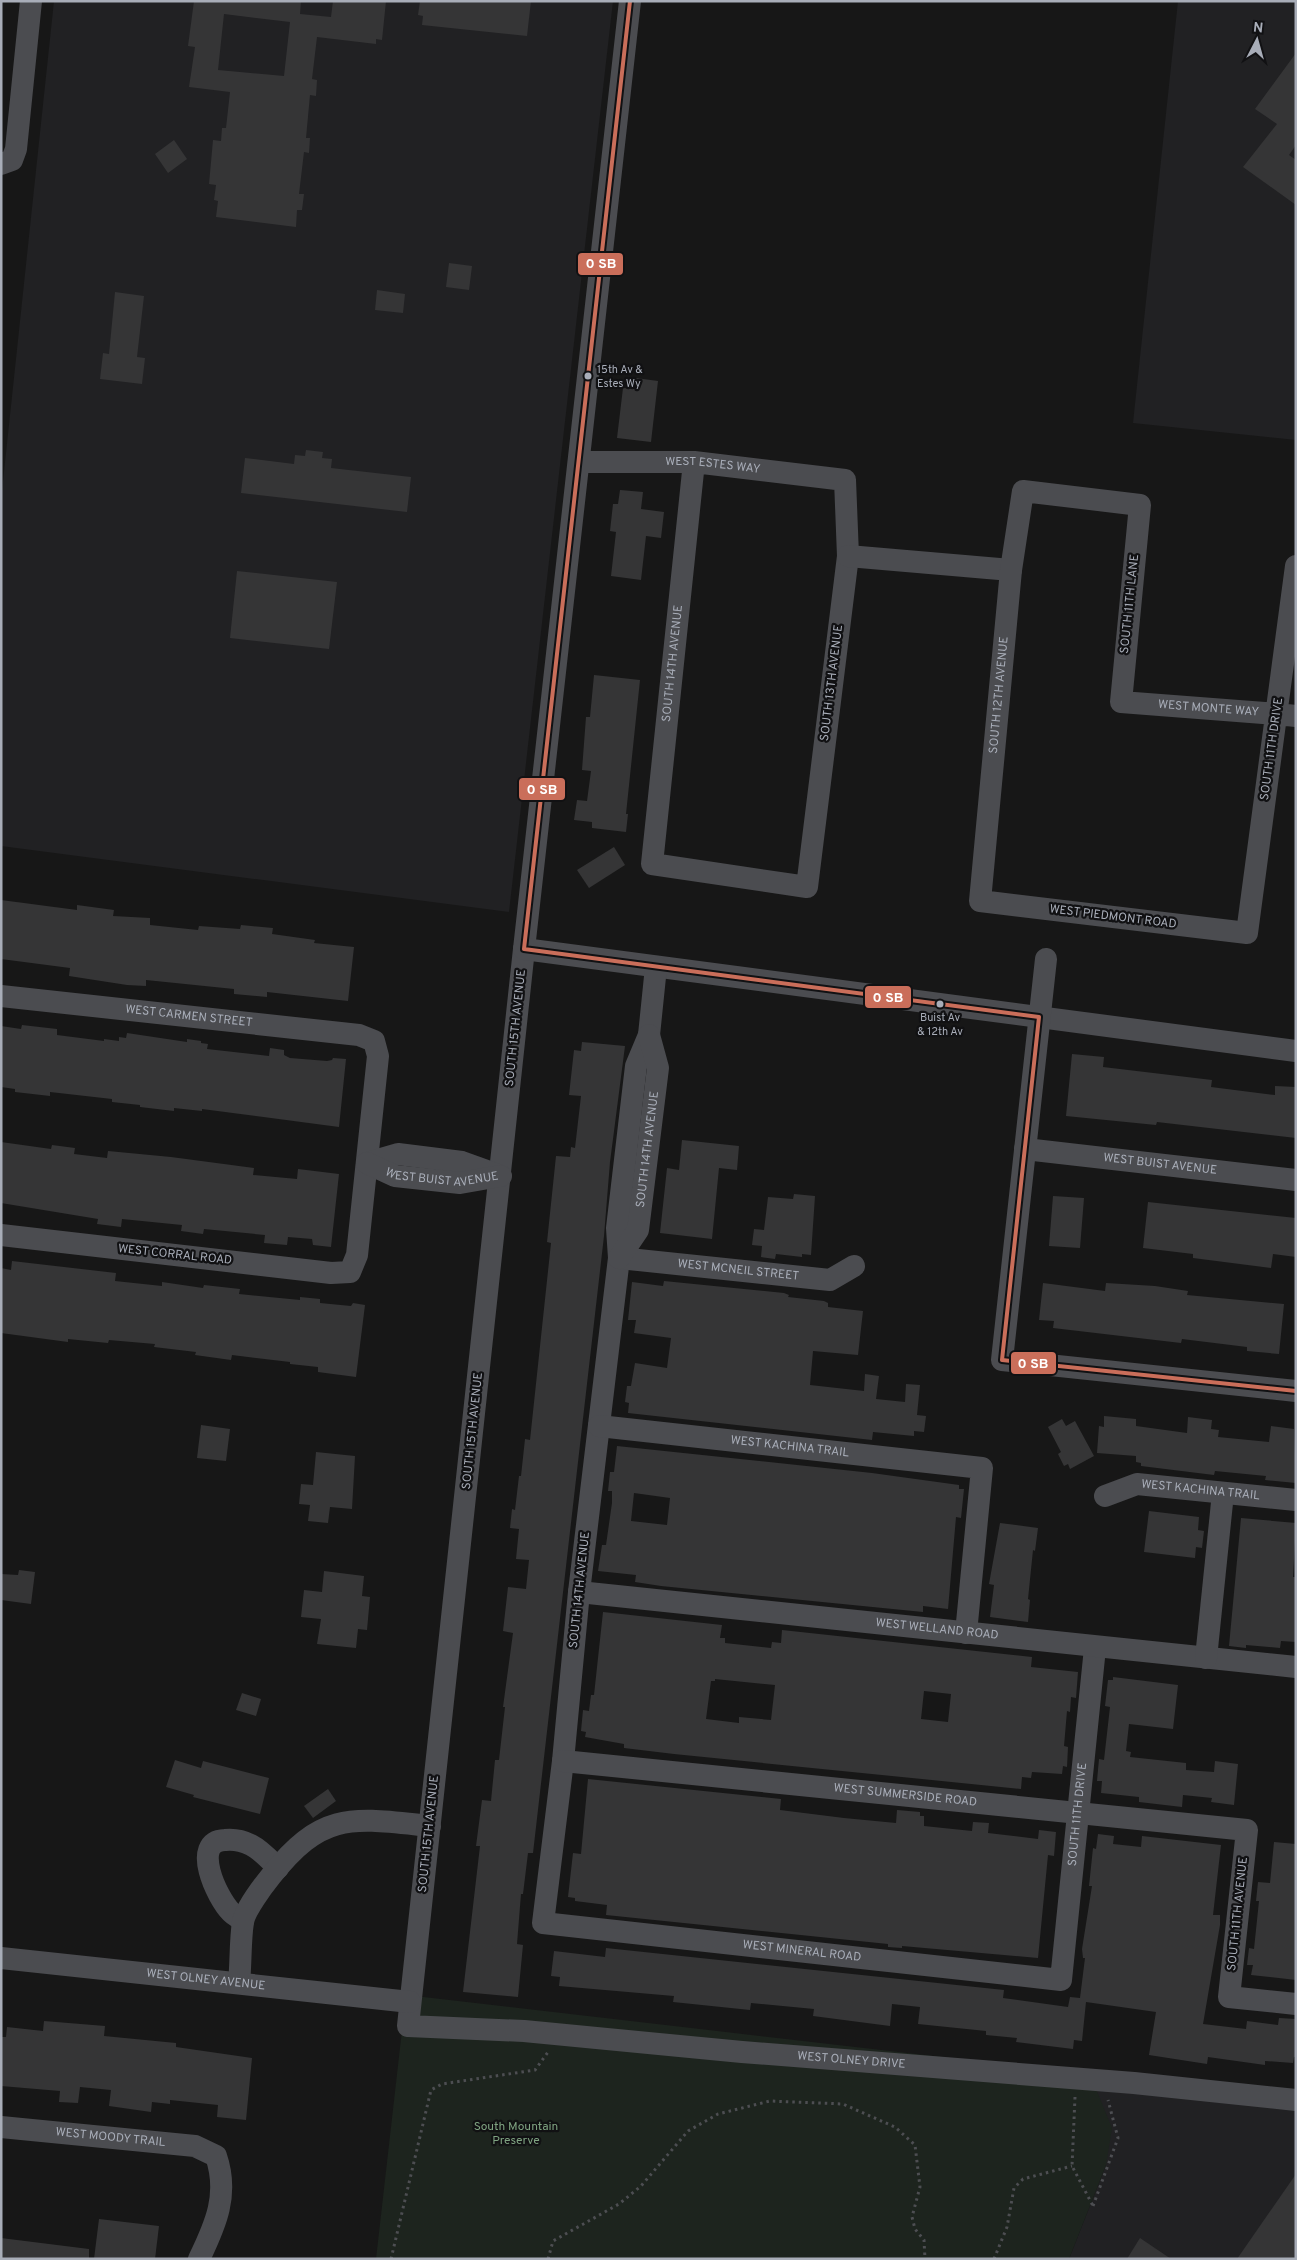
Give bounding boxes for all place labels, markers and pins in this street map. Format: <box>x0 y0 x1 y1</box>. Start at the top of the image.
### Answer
place label: 15th Av & Estes Wy <box>597 363 643 391</box>
marker: 15th Av & Estes Wy <box>583 371 593 381</box>
marker: Buist Av & 12th Av <box>935 999 945 1009</box>
place label: Buist Av & 12th Av <box>917 1011 963 1039</box>

